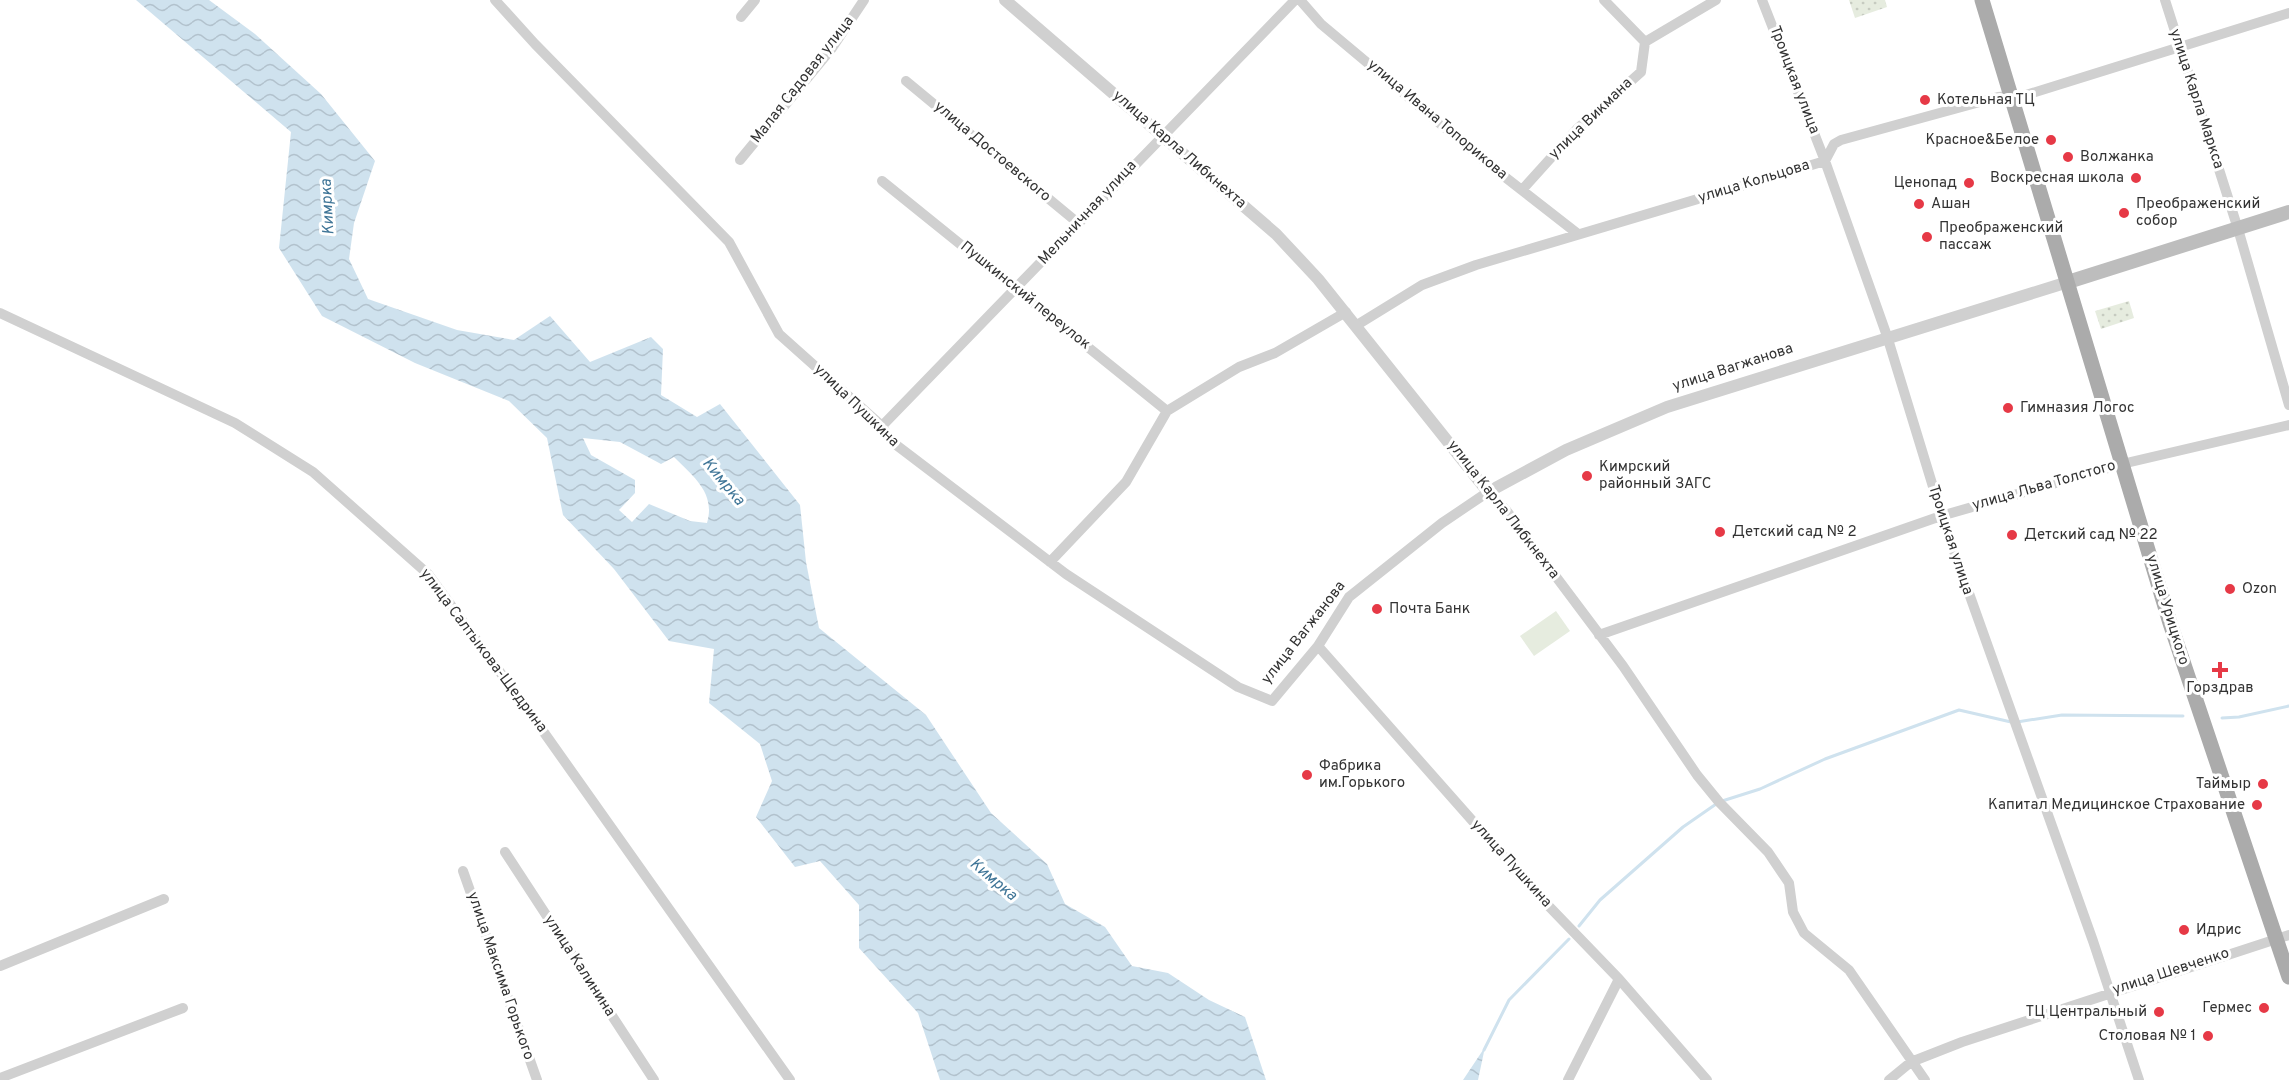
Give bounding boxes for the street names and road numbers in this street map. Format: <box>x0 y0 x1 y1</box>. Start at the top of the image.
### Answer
street label: Малая Садовая улица <box>747 13 859 147</box>
street label: Троицкая улица <box>1765 23 1823 137</box>
street label: улица Карла Маркса <box>2164 27 2228 171</box>
street label: улица Ивана Топорикова <box>1363 56 1511 184</box>
street label: улица Викмана <box>1545 74 1637 164</box>
street label: улица Карла Либкнехта <box>1108 87 1250 213</box>
street label: улица Достоевского <box>930 98 1054 206</box>
street label: улица Кольцова <box>1696 156 1812 208</box>
street label: Мельничная улица <box>1035 157 1141 269</box>
street label: Пушкинский переулок <box>956 238 1094 354</box>
street label: улица Вагжанова <box>1670 340 1796 396</box>
street label: улица Пушкина <box>809 360 903 452</box>
street label: улица Карла Либкнехта <box>1443 437 1563 583</box>
street label: улица Льва Толстого <box>1970 456 2118 516</box>
street label: Троицкая улица <box>1923 483 1977 597</box>
street label: улица Урицкого <box>2141 552 2193 668</box>
street label: улица Салтыкова-Щедрина <box>415 565 551 737</box>
street label: улица Вагжанова <box>1258 578 1350 688</box>
street label: улица Пушкина <box>1467 816 1555 912</box>
street label: улица Максима Горького <box>462 889 538 1063</box>
street label: улица Калинина <box>539 912 619 1020</box>
street label: улица Шевченко <box>2110 944 2232 1000</box>

